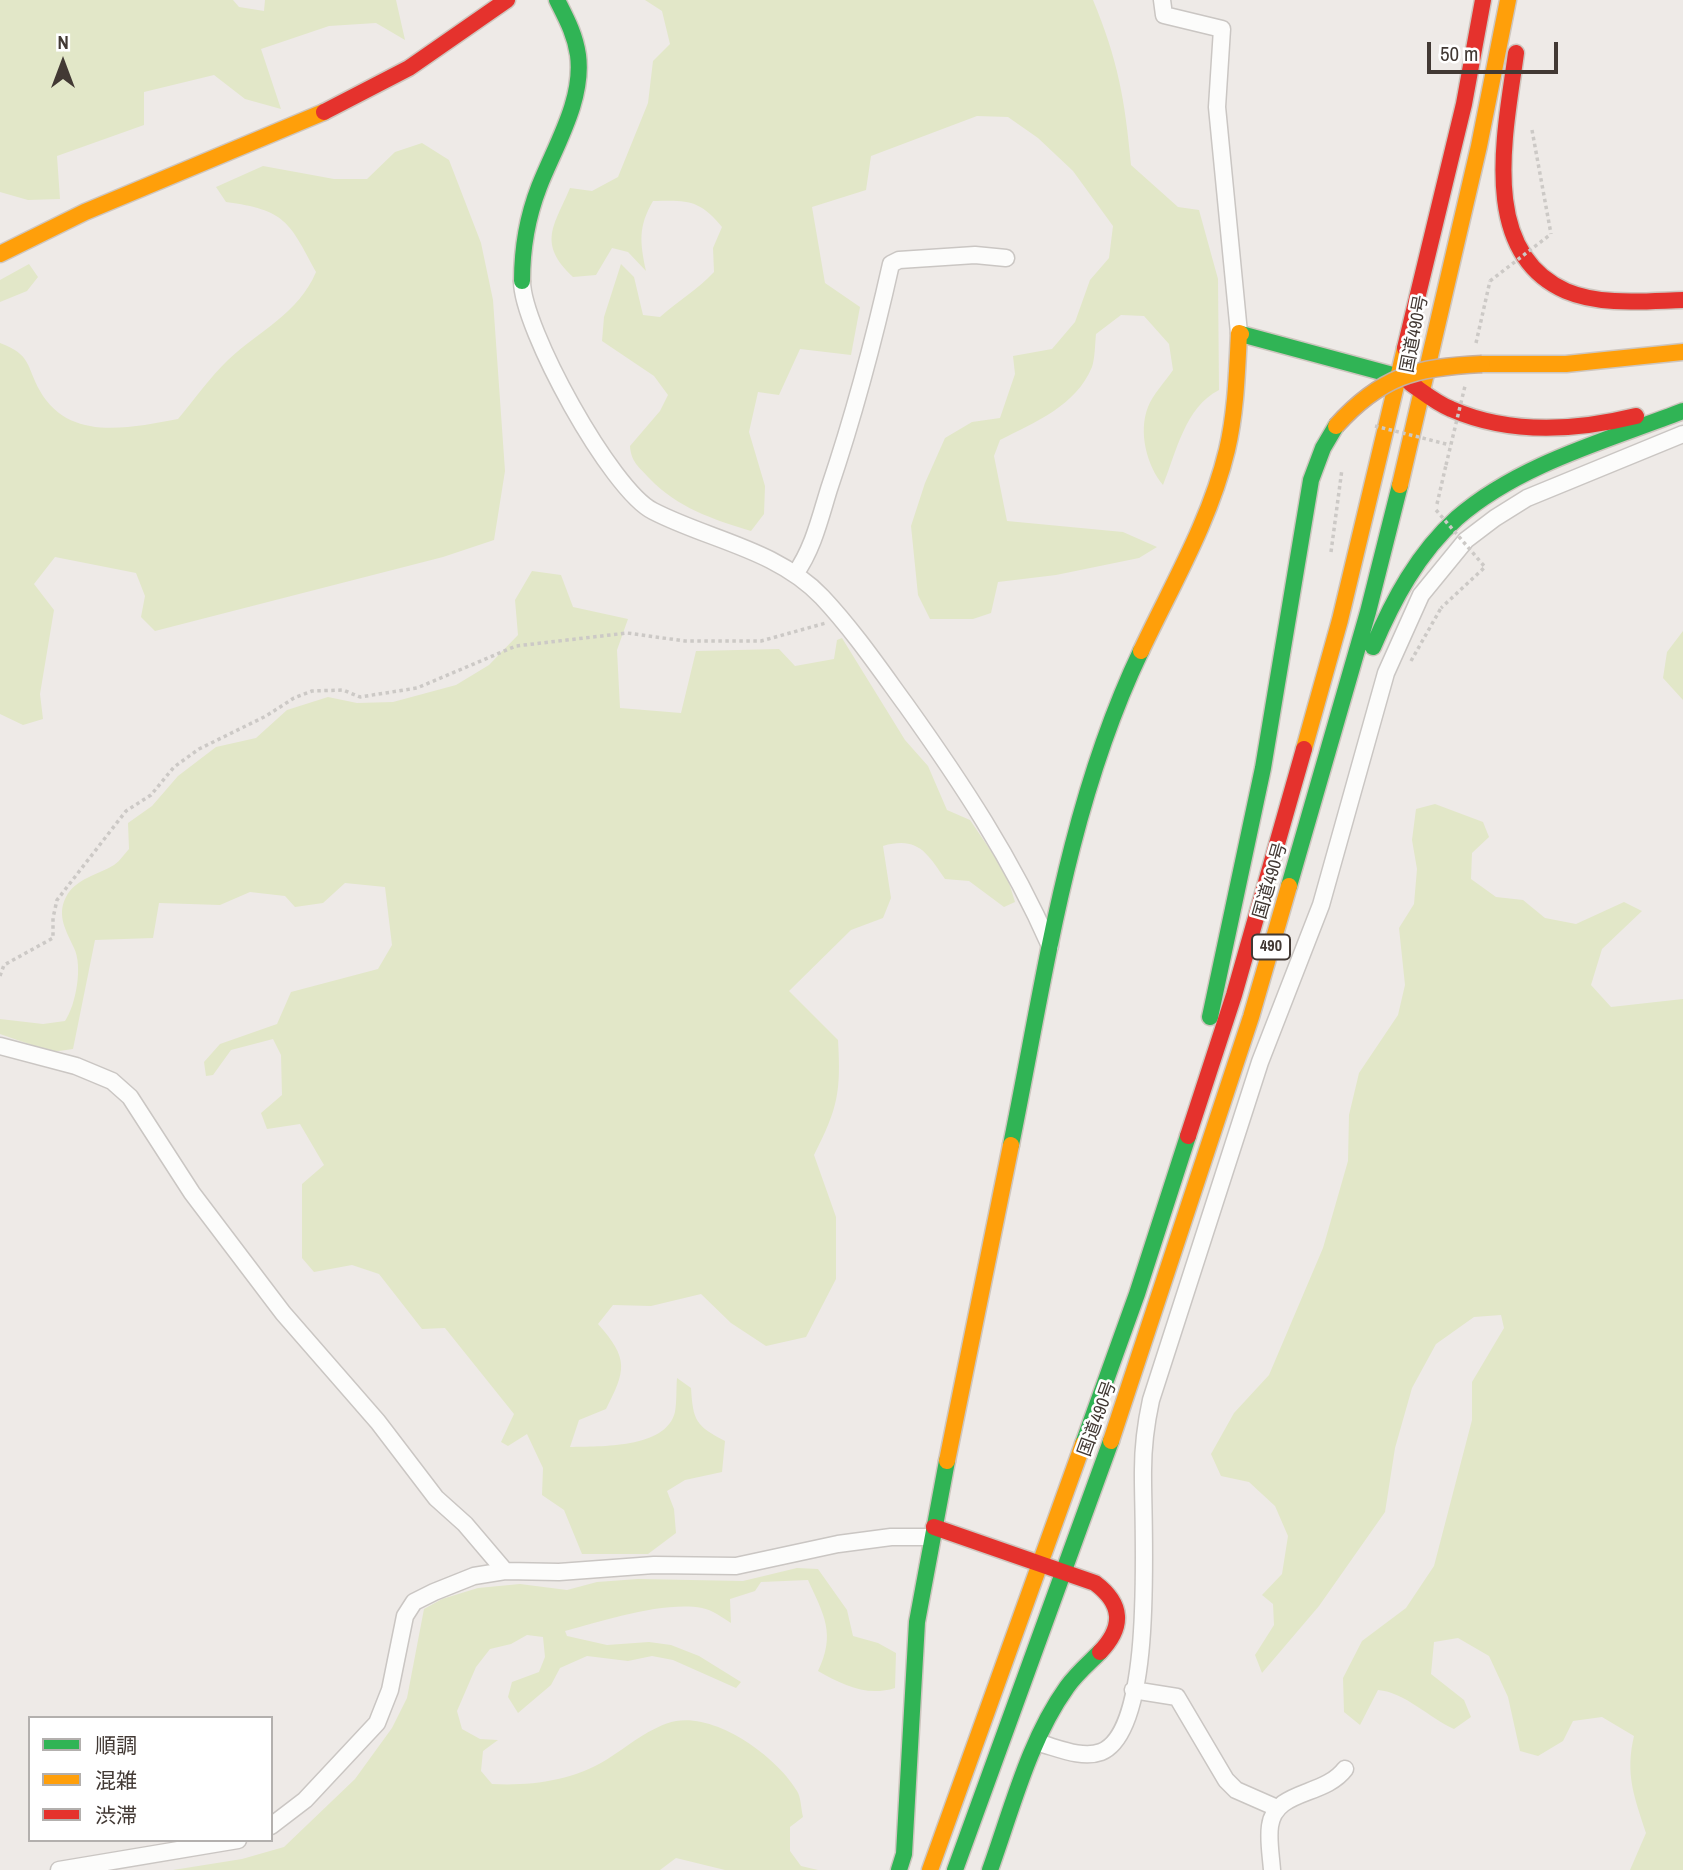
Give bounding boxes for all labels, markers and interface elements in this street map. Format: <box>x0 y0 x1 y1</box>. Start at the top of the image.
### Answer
north arrow <box>28 28 98 98</box>
scale bar <box>1431 28 1562 72</box>
text: N <box>57 29 69 55</box>
text: 50 m <box>1440 39 1478 68</box>
street label: 国道490号 <box>1397 293 1433 375</box>
street label: 国道490号 <box>1250 840 1292 922</box>
road number: 490 <box>1252 934 1290 959</box>
street label: 国道490号 <box>1074 1378 1122 1460</box>
legend <box>28 1716 273 1842</box>
text: 順調 <box>95 1731 137 1760</box>
text: 混雑 <box>95 1766 137 1795</box>
text: 渋滞 <box>95 1801 137 1830</box>

